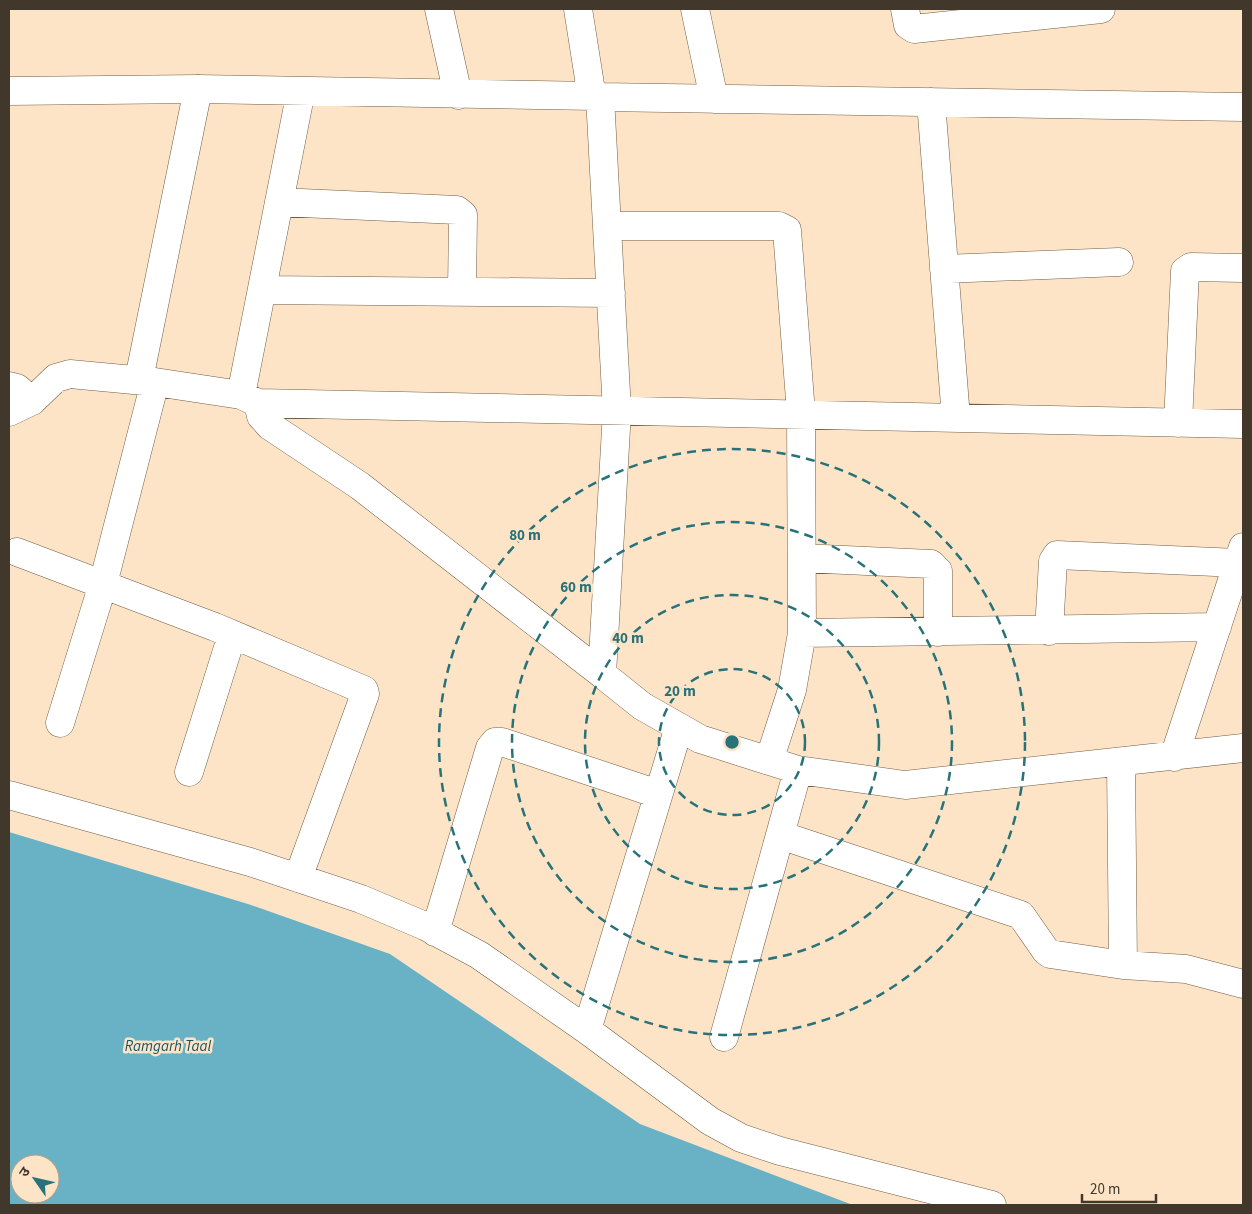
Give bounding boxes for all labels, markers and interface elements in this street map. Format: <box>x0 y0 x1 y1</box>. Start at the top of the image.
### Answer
text: 80 m <box>509 525 541 546</box>
text: 60 m <box>560 577 592 598</box>
text: 40 m <box>612 628 644 649</box>
text: 20 m <box>664 681 696 702</box>
centre of rings <box>723 733 741 751</box>
water label: Ramgarh Taal <box>125 1036 212 1057</box>
north arrow <box>10 1154 60 1204</box>
text: उ <box>14 1163 36 1181</box>
scale bar <box>1082 1172 1156 1204</box>
text: 20 m <box>1090 1179 1120 1200</box>

